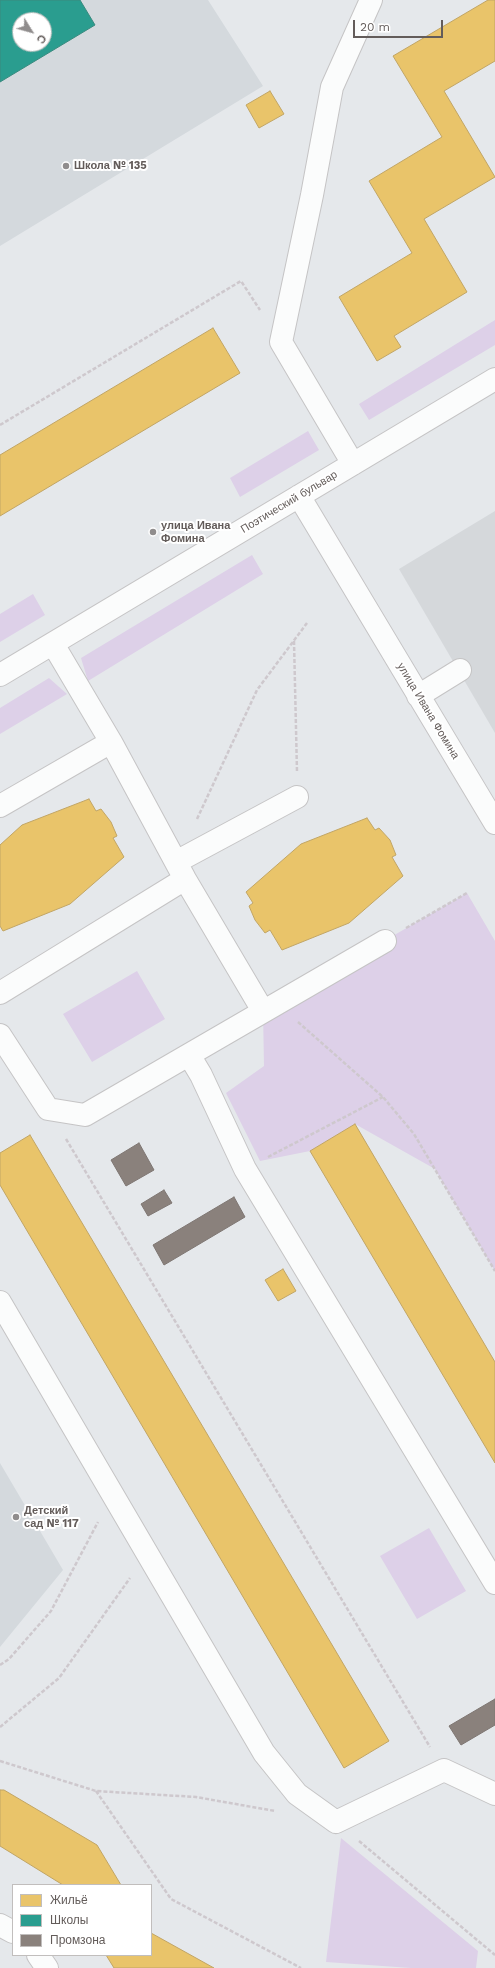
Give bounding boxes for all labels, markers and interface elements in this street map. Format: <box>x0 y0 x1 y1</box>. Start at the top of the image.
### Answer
north arrow <box>12 12 52 52</box>
scale bar <box>355 12 445 38</box>
text: 20 m <box>360 20 390 34</box>
text: С <box>34 32 49 46</box>
place label: Школа № 135 <box>74 159 147 173</box>
marker: Школа № 135 <box>61 161 71 171</box>
street label: Поэтический бульвар <box>238 468 340 536</box>
place label: улица Ивана Фомина <box>161 519 230 545</box>
marker: улица Ивана Фомина <box>148 527 158 537</box>
street label: улица Ивана Фомина <box>394 660 462 762</box>
place label: Детский сад № 117 <box>24 1504 79 1530</box>
marker: Детский сад № 117 <box>11 1512 21 1522</box>
legend <box>12 1884 152 1956</box>
text: Жильё <box>50 1893 88 1907</box>
text: Школы <box>50 1913 88 1927</box>
text: Промзона <box>50 1933 105 1947</box>

